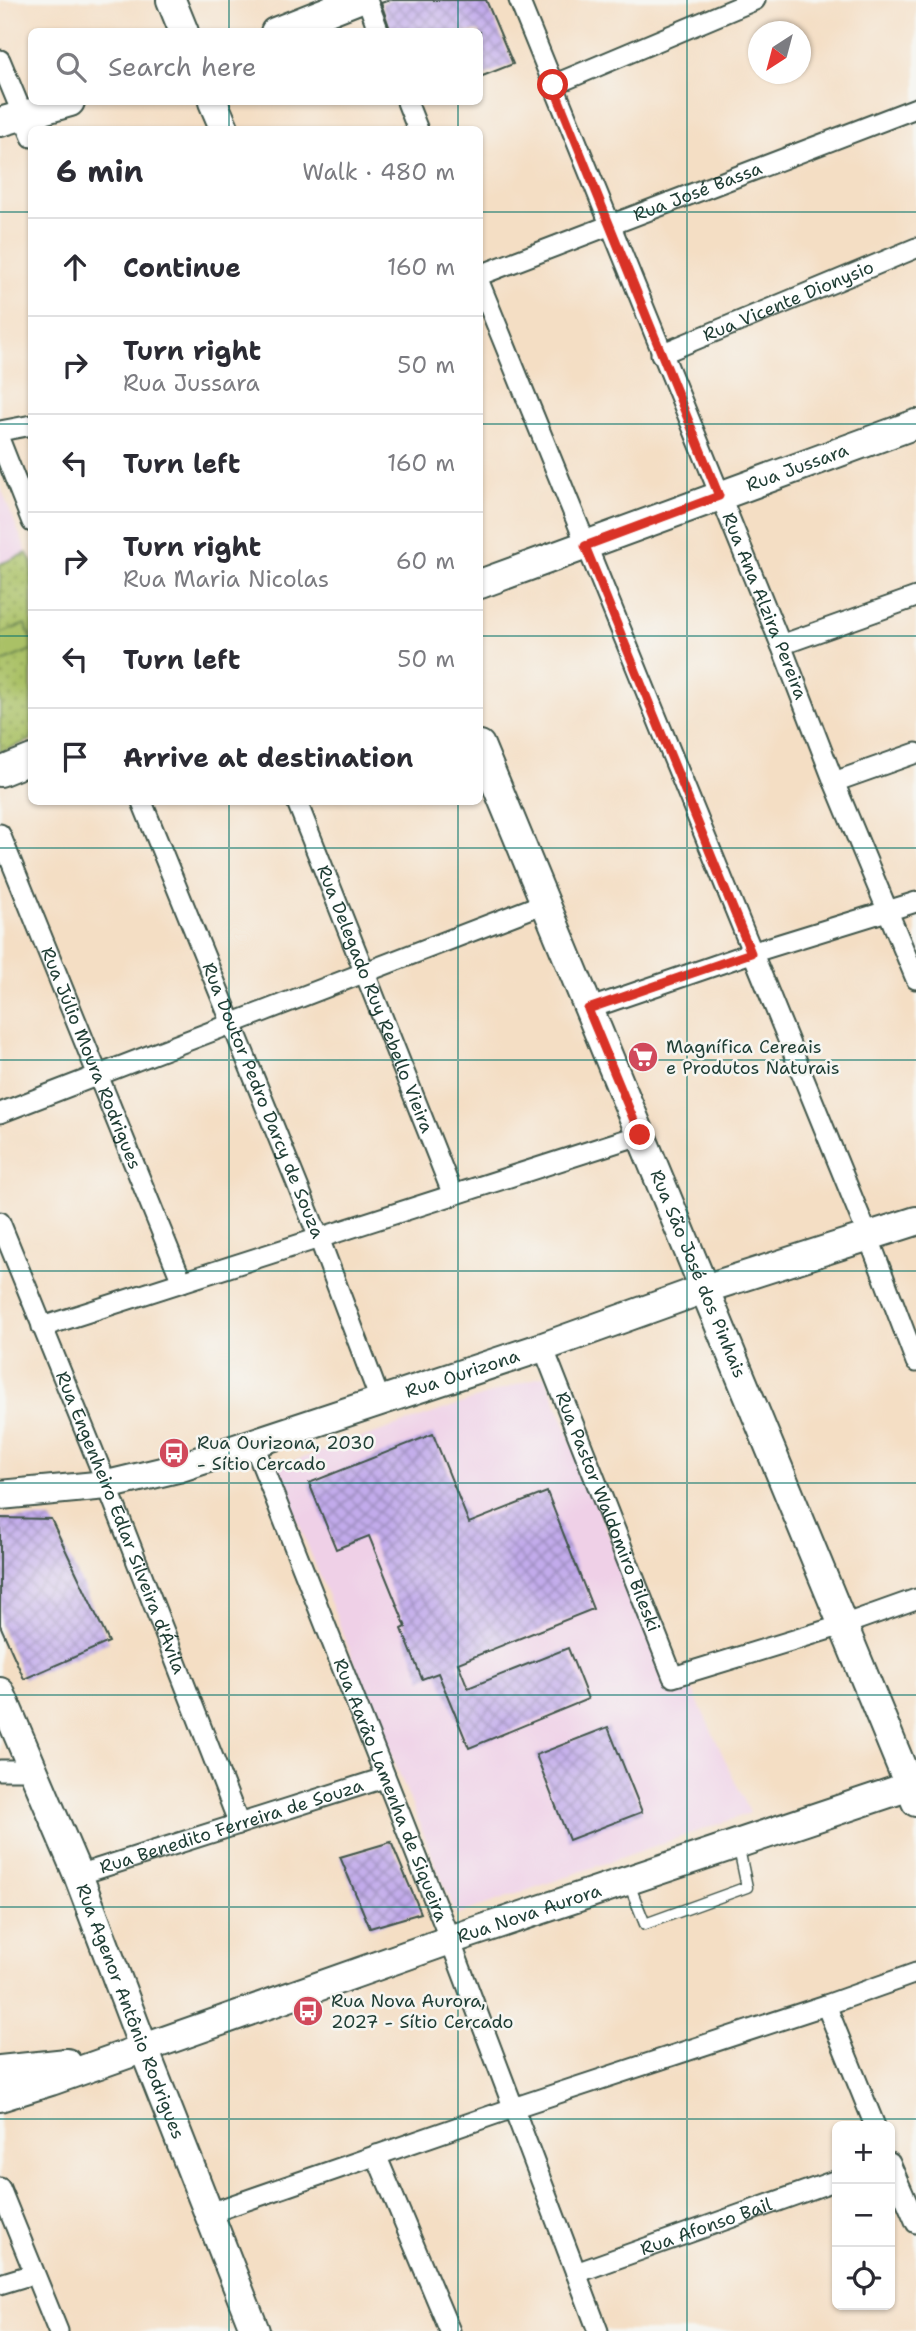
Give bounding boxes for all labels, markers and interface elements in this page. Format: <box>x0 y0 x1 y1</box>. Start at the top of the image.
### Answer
north arrow <box>748 21 811 84</box>
search box <box>28 28 483 105</box>
icon: search <box>52 48 90 86</box>
text: Search here <box>108 49 257 84</box>
route start <box>537 69 568 100</box>
text: 6 min <box>56 151 143 192</box>
street label: Rua José Bassa <box>630 156 765 227</box>
text: Walk · 480 m <box>302 157 455 187</box>
icon: ahead <box>56 248 94 286</box>
text: Continue <box>123 250 241 285</box>
text: 160 m <box>387 252 455 282</box>
street label: Rua Vicente Dionysio <box>699 255 877 347</box>
text: Turn right <box>123 333 261 368</box>
icon: right <box>56 346 94 384</box>
text: 50 m <box>397 350 455 380</box>
text: Rua Jussara <box>123 368 260 398</box>
street label: Rua Jussara <box>743 438 852 497</box>
icon: left <box>56 444 94 482</box>
text: Turn left <box>123 446 240 481</box>
text: 160 m <box>387 448 455 478</box>
street label: Rua Ana Alzira Pereira <box>716 509 813 703</box>
text: Turn right <box>123 529 261 564</box>
icon: right <box>56 542 94 580</box>
text: 60 m <box>396 546 455 576</box>
text: Rua Maria Nicolas <box>123 564 329 594</box>
icon: left <box>56 640 94 678</box>
text: Turn left <box>123 642 240 677</box>
text: 50 m <box>397 644 455 674</box>
icon: arrive <box>56 738 94 776</box>
text: Arrive at destination <box>123 740 413 775</box>
street label: Rua Delegado Ruy Rebello Vieira <box>311 862 439 1136</box>
street label: Rua Júlio Moura Rodrigues <box>35 944 147 1173</box>
street label: Rua Doutor Pedro Darcy de Souza <box>196 959 330 1242</box>
place label: Magnífica Cereais e Produtos Naturais <box>666 1035 840 1080</box>
supermarket icon: Magnífica Cereais e Produtos Naturais <box>626 1040 660 1074</box>
route end <box>624 1119 655 1150</box>
street label: Rua São José dos Pinhais <box>645 1166 752 1381</box>
street label: Rua Ourizona <box>402 1344 522 1404</box>
street label: Rua Engenheiro Edlar Silveira d'Ávila <box>50 1368 191 1677</box>
street label: Rua Pastor Waldomiro Bileski <box>550 1388 666 1635</box>
place label: Rua Ourizona, 2030 - Sítio Cercado <box>197 1431 375 1476</box>
bus stop icon: Rua Ourizona, 2030 - Sítio Cercado <box>157 1436 191 1470</box>
street label: Rua Aarão Lamenha de Siqueira <box>328 1655 453 1925</box>
street label: Rua Benedito Ferreira de Souza <box>97 1773 366 1879</box>
street label: Rua Nova Aurora <box>454 1878 604 1949</box>
street label: Rua Agenor Antônio Rodrigues <box>70 1880 190 2142</box>
place label: Rua Nova Aurora, 2027 - Sítio Cercado <box>331 1989 514 2034</box>
bus stop icon: Rua Nova Aurora, 2027 - Sítio Cercado <box>291 1994 325 2028</box>
map controls <box>832 2121 895 2310</box>
button: + <box>832 2121 895 2184</box>
button: − <box>832 2184 895 2247</box>
street label: Rua Afonso Bail <box>637 2192 776 2261</box>
button: locate <box>832 2247 895 2310</box>

